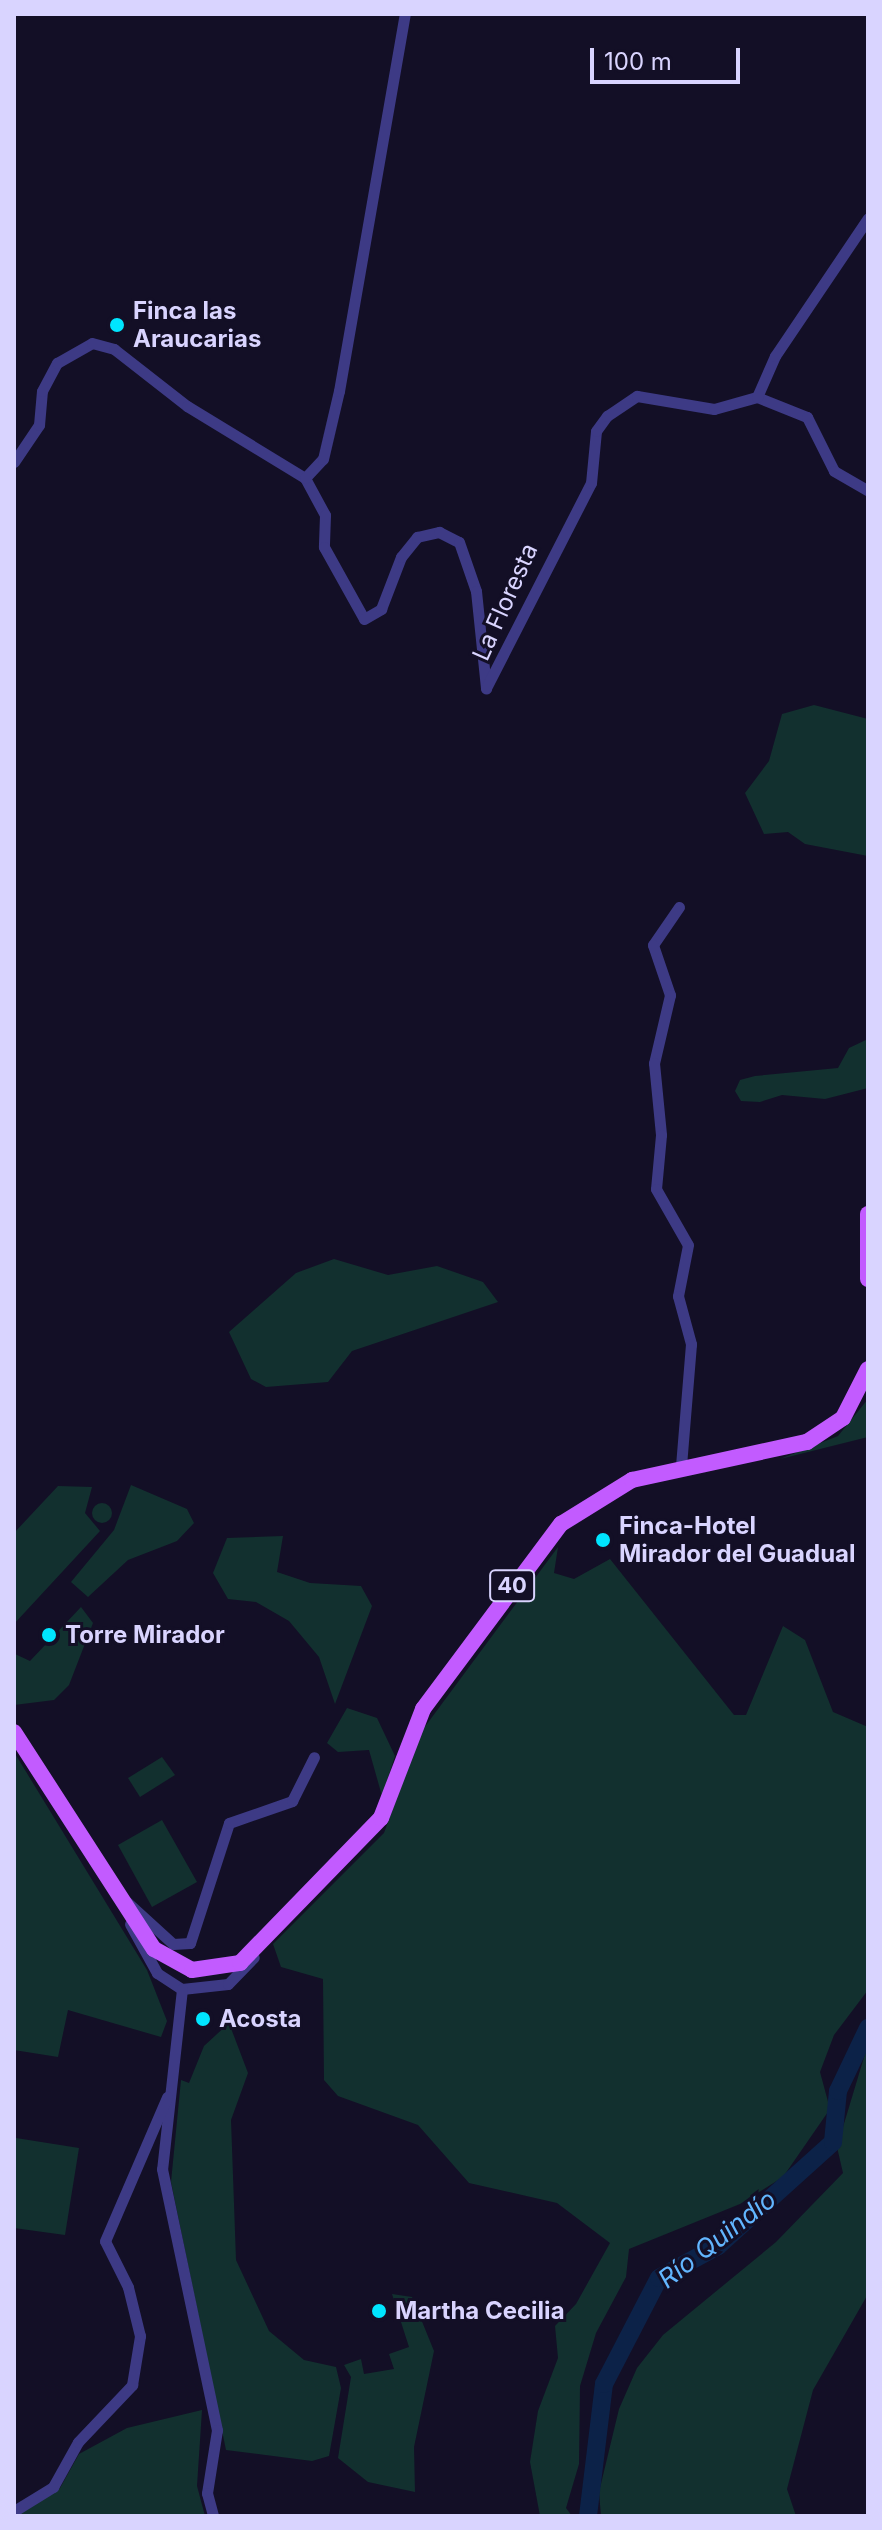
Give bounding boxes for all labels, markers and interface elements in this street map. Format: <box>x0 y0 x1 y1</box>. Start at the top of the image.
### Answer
scale bar <box>594 32 744 82</box>
text: 100 m <box>604 47 672 76</box>
place label: Finca las Araucarias <box>133 297 261 353</box>
marker: Finca las Araucarias <box>108 316 126 334</box>
street label: La Floresta <box>466 539 544 665</box>
place label: Finca-Hotel Mirador del Guadual <box>619 1512 856 1568</box>
marker: Finca-Hotel Mirador del Guadual <box>594 1531 612 1549</box>
road number: 40 <box>488 1568 536 1604</box>
place label: Torre Mirador <box>65 1621 225 1649</box>
marker: Torre Mirador <box>40 1626 58 1644</box>
place label: Acosta <box>219 2005 301 2033</box>
marker: Acosta <box>194 2010 212 2028</box>
water label: Río Quindío <box>652 2183 782 2295</box>
place label: Martha Cecilia <box>395 2297 565 2325</box>
marker: Martha Cecilia <box>370 2302 388 2320</box>

